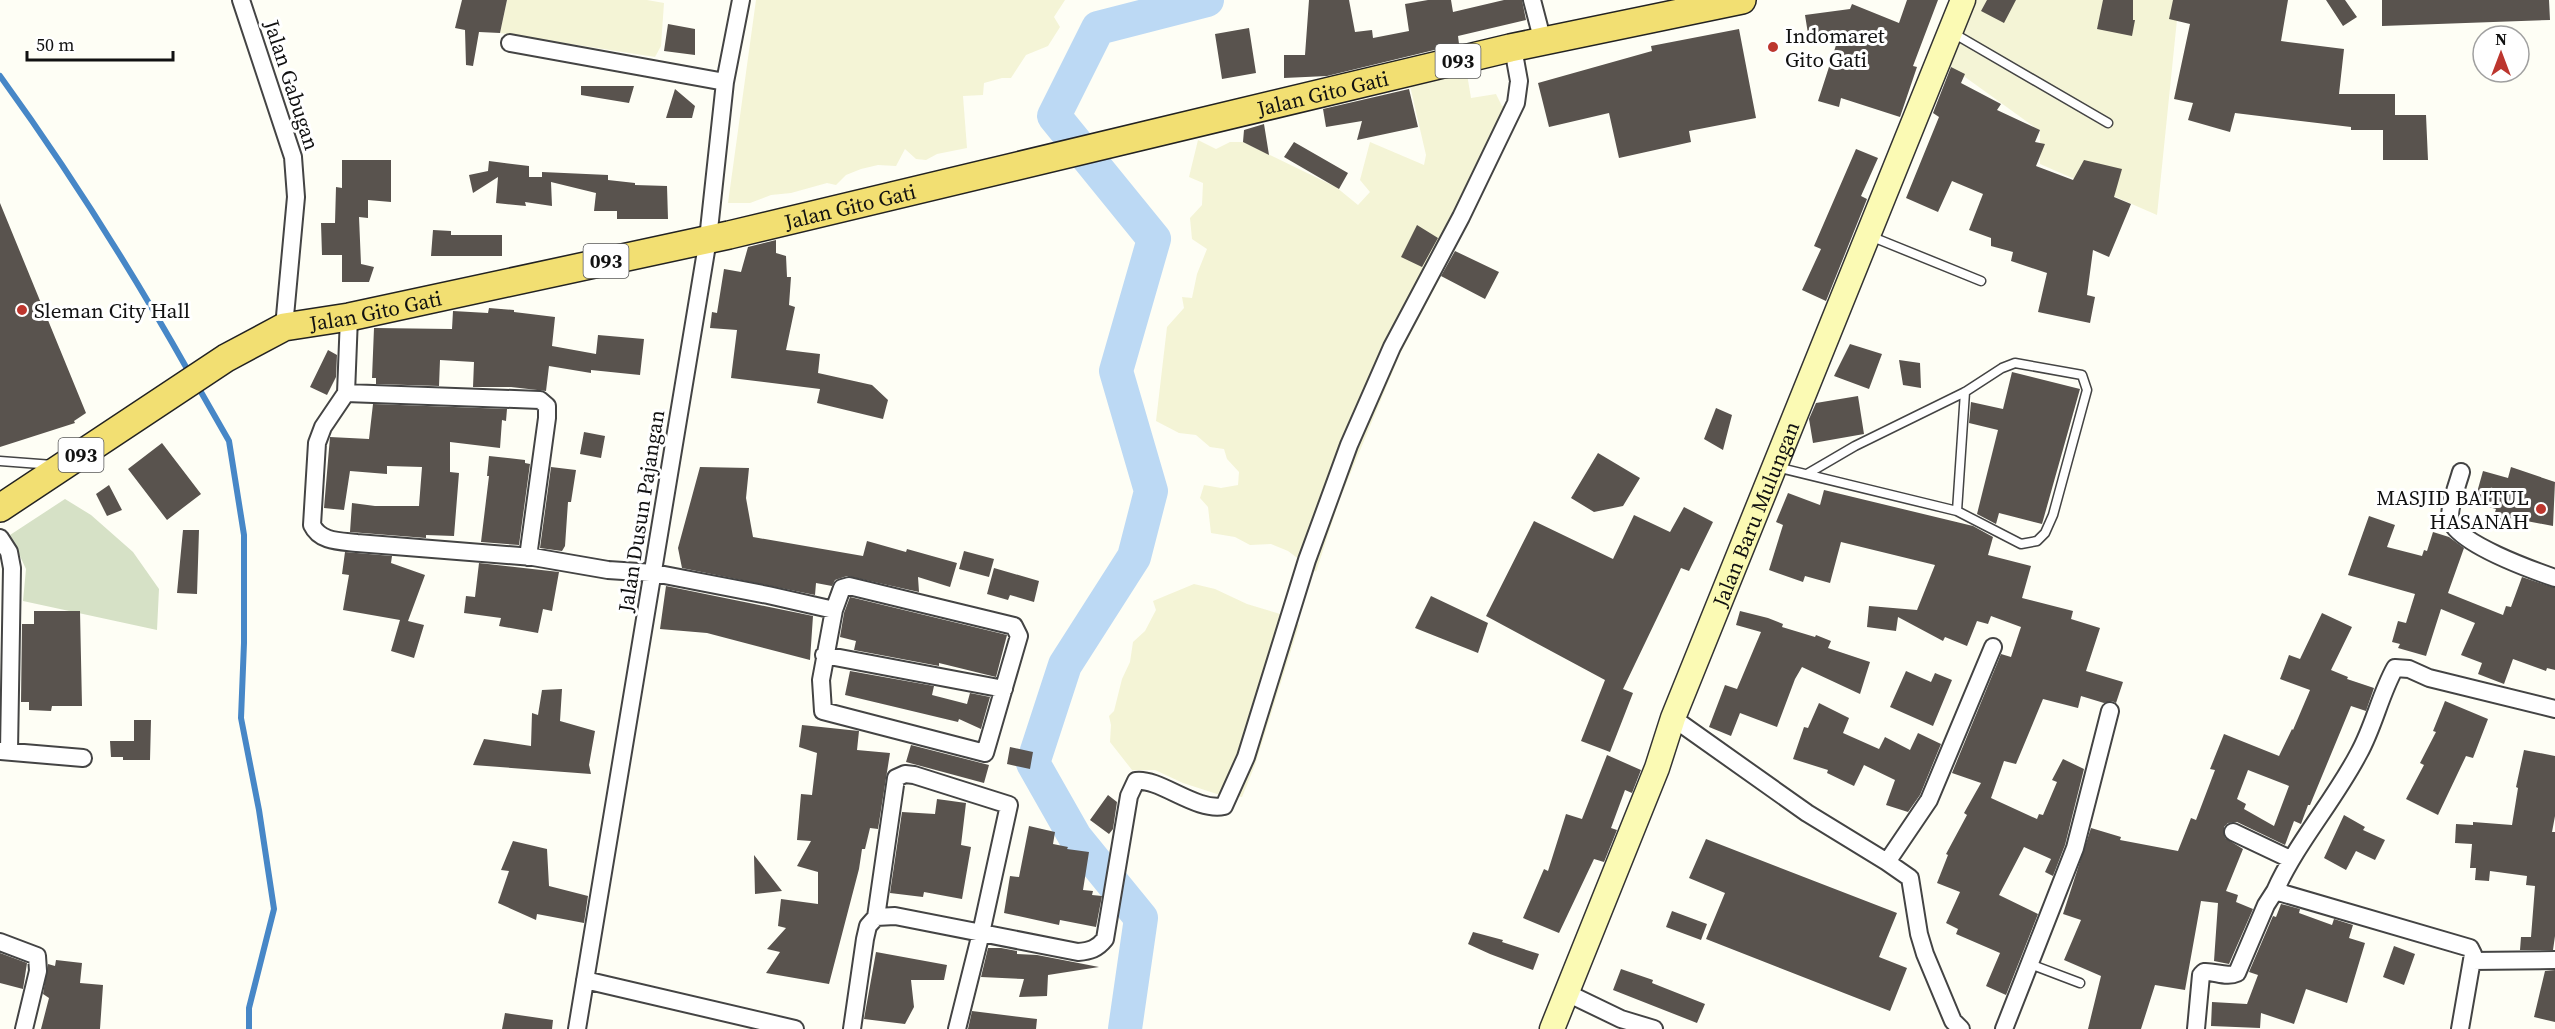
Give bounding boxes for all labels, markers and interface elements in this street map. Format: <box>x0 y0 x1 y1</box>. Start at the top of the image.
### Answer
street label: Jalan Gabugan <box>257 15 327 154</box>
place label: Indomaret Gito Gati <box>1785 21 1885 74</box>
scale bar <box>27 24 172 62</box>
north arrow <box>2471 24 2531 84</box>
text: N <box>2495 28 2507 50</box>
text: 50 m <box>36 32 74 57</box>
marker: Indomaret Gito Gati <box>1766 40 1780 54</box>
road number: 093 <box>1436 44 1480 78</box>
street label: Jalan Gito Gati <box>1253 63 1391 123</box>
street label: Jalan Gito Gati <box>780 176 919 236</box>
road number: 093 <box>584 244 628 278</box>
street label: Jalan Gito Gati <box>306 283 444 338</box>
place label: Sleman City Hall <box>34 296 190 325</box>
marker: Sleman City Hall <box>15 303 29 317</box>
street label: Jalan Dusun Pajangan <box>611 408 671 615</box>
street label: Jalan Baru Mulungan <box>1705 416 1806 612</box>
road number: 093 <box>58 438 104 472</box>
place label: MASJID BAITUL HASANAH <box>2376 483 2529 536</box>
marker: MASJID BAITUL HASANAH <box>2534 502 2548 516</box>

